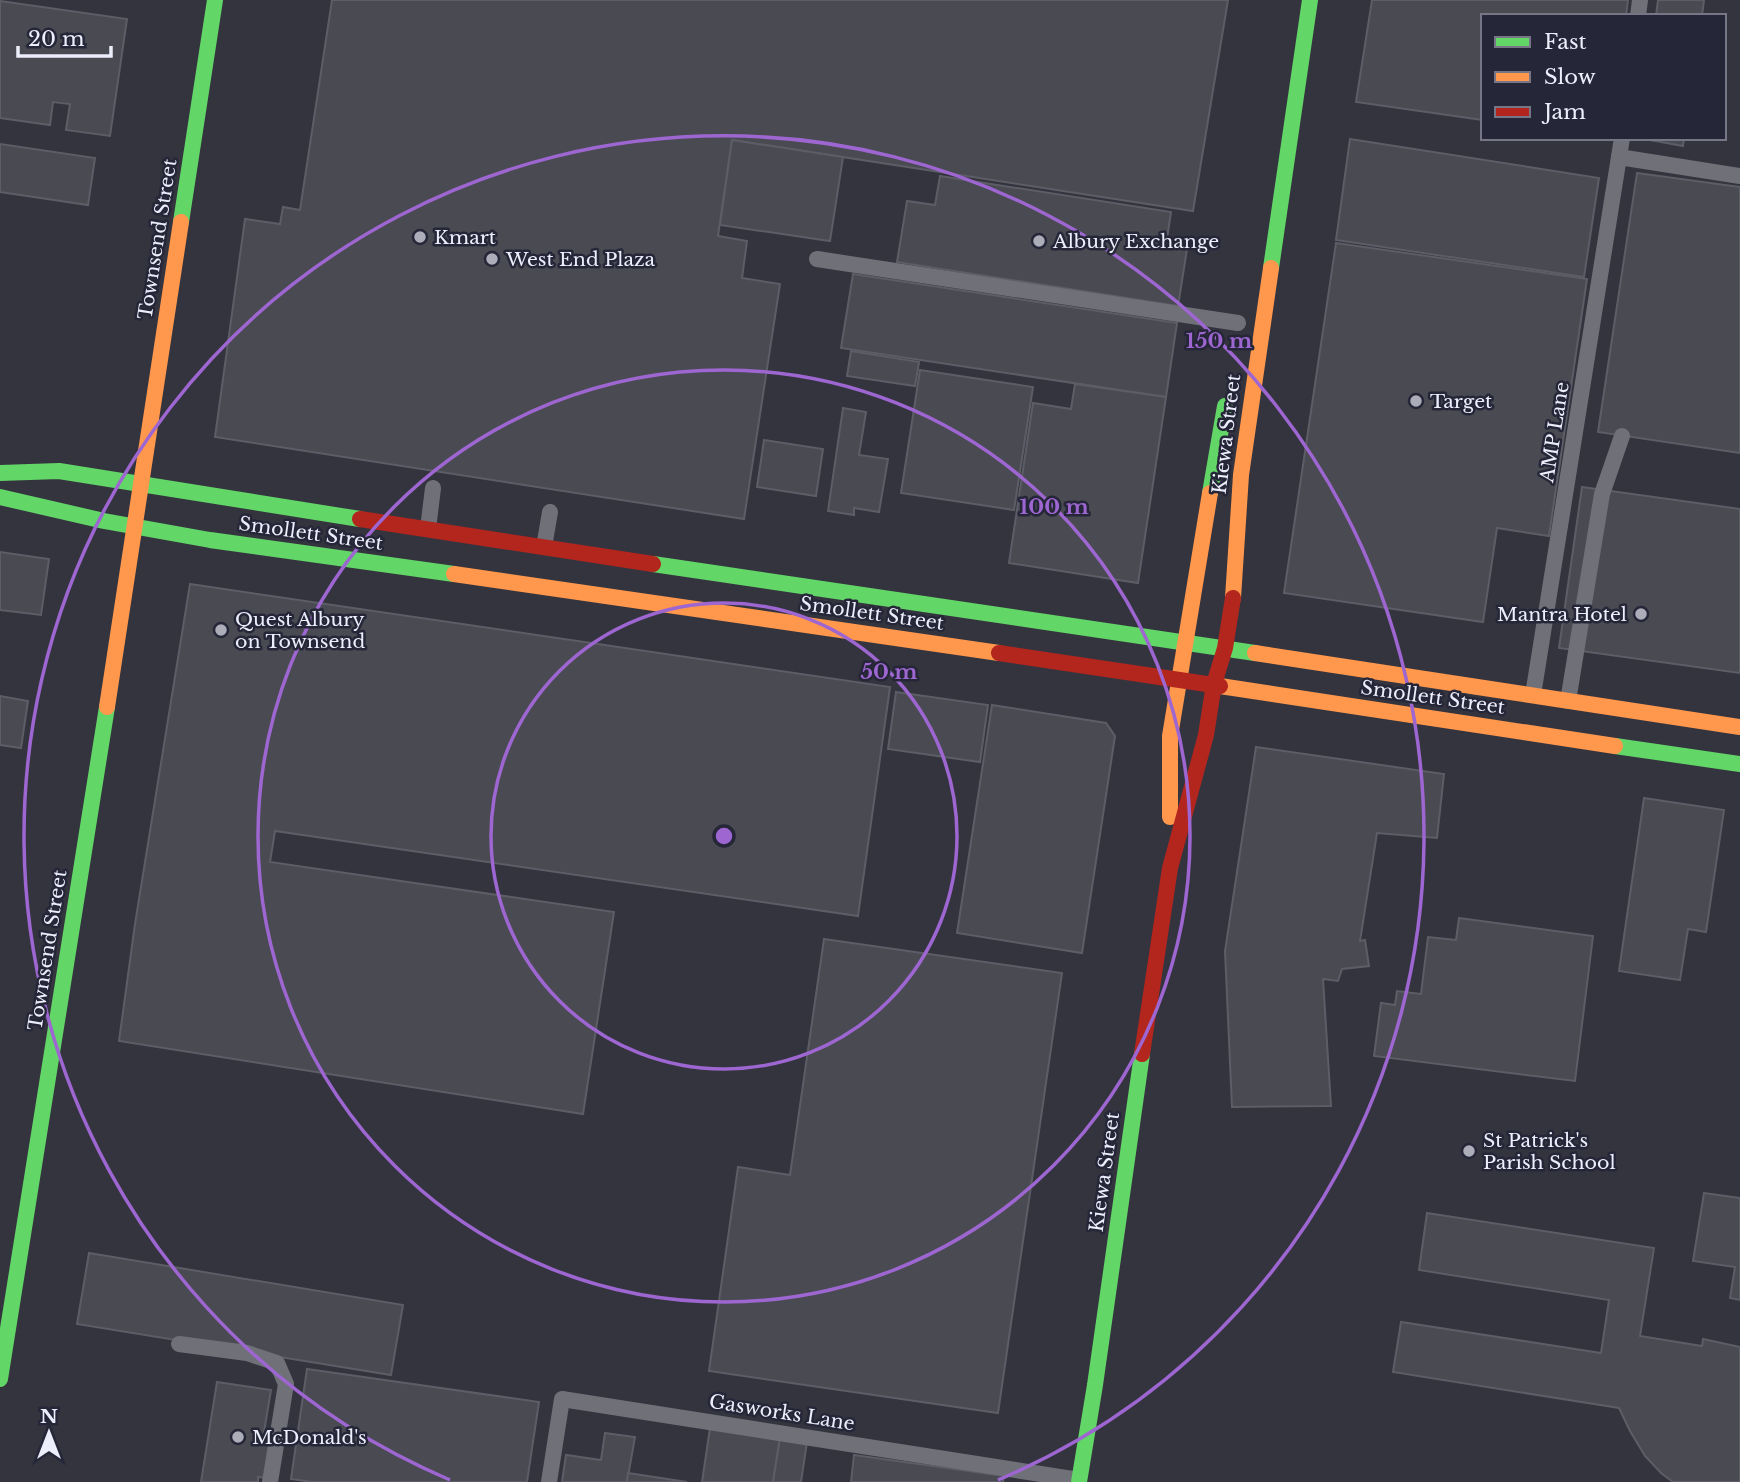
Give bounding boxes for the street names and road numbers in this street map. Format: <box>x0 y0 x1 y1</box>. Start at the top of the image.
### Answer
street label: Townsend Street <box>133 156 182 321</box>
street label: Kiewa Street <box>1208 372 1245 495</box>
street label: AMP Lane <box>1535 380 1574 485</box>
street label: Smollett Street <box>237 512 385 555</box>
street label: Smollett Street <box>798 592 946 635</box>
street label: Smollett Street <box>1359 676 1507 719</box>
street label: Townsend Street <box>23 867 72 1032</box>
street label: Kiewa Street <box>1085 1110 1124 1234</box>
street label: Gasworks Lane <box>708 1390 856 1435</box>

